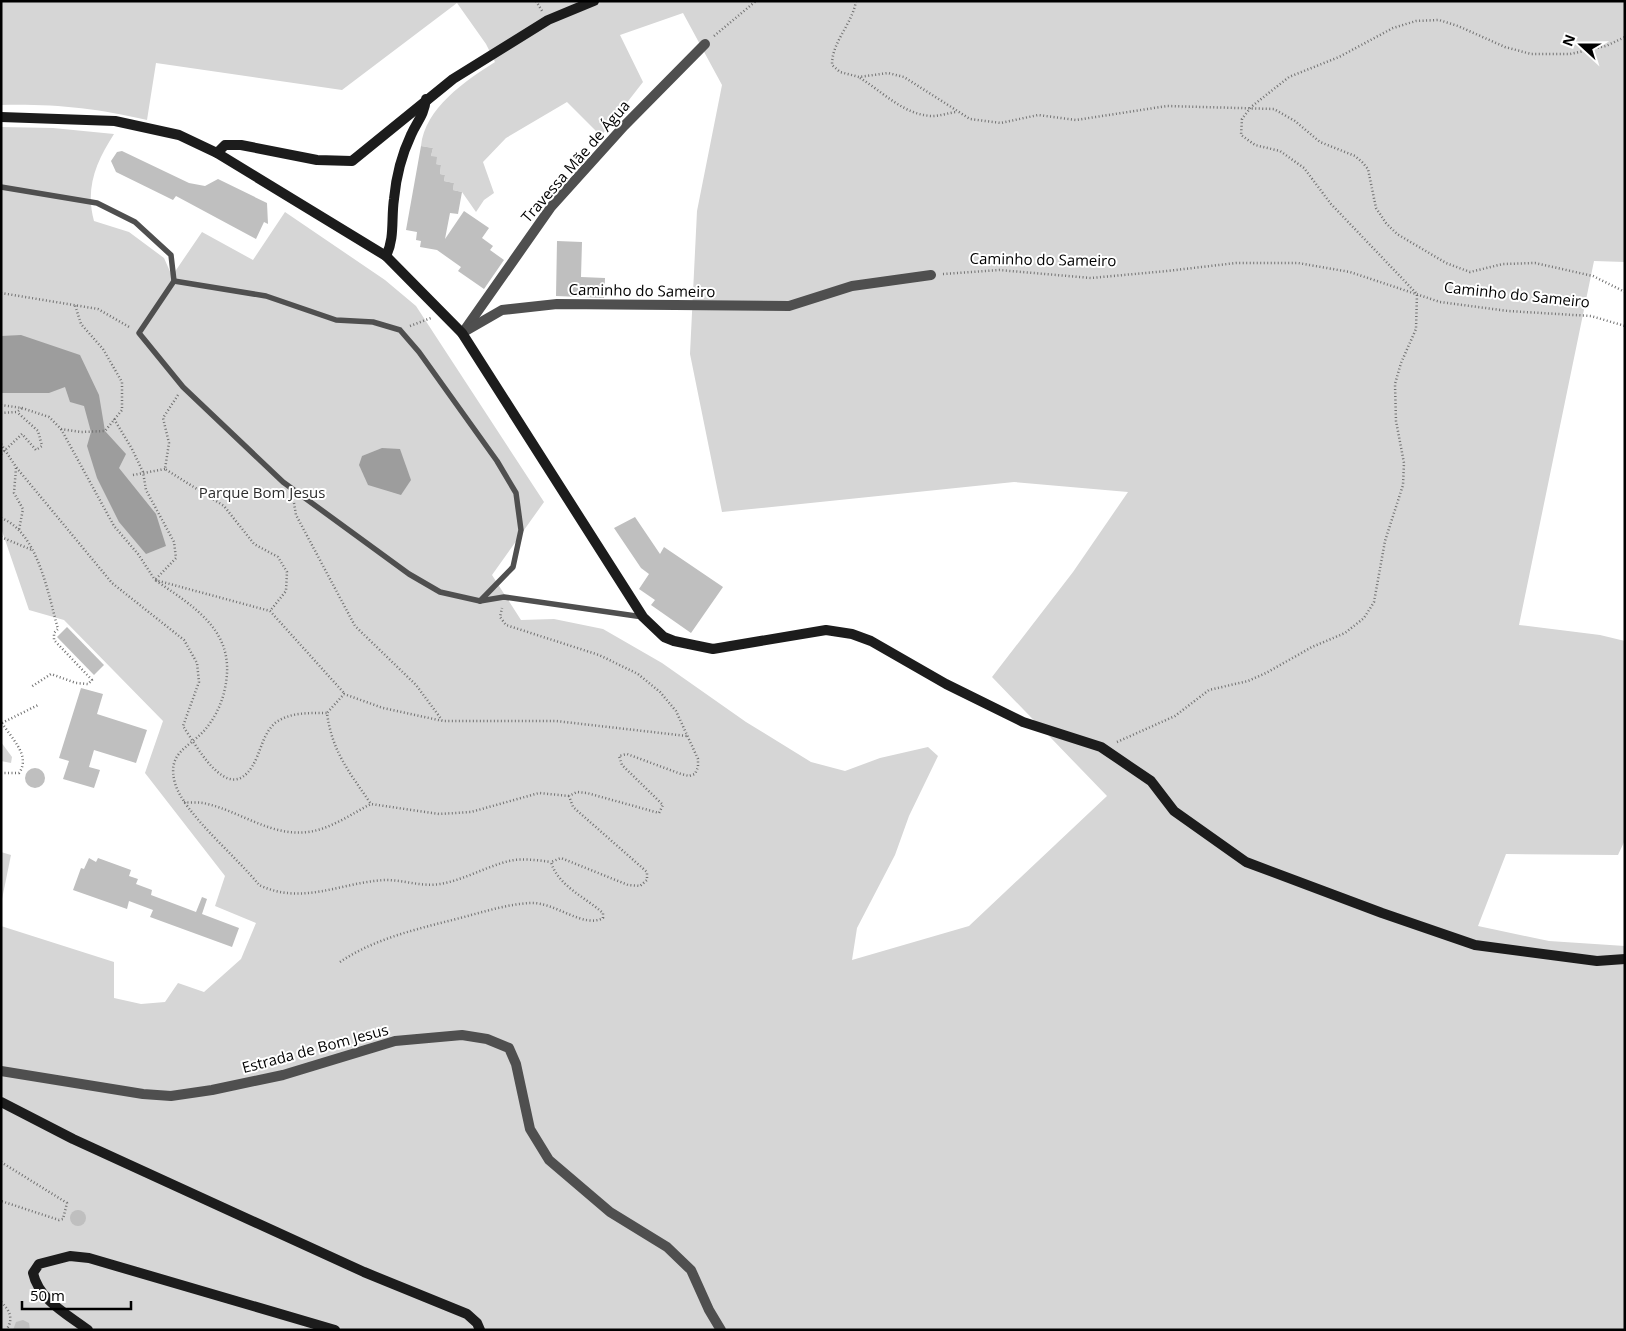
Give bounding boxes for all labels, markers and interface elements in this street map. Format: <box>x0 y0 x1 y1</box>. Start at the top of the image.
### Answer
north arrow <box>1556 20 1606 70</box>
text: N <box>1557 31 1579 49</box>
street label: Travessa Mãe de Água <box>516 96 634 226</box>
street label: Caminho do Sameiro <box>969 248 1117 270</box>
street label: Caminho do Sameiro <box>1443 276 1591 312</box>
street label: Caminho do Sameiro <box>568 279 716 301</box>
park label: Parque Bom Jesus <box>199 482 325 502</box>
street label: Estrada de Bom Jesus <box>240 1019 390 1077</box>
scale bar <box>22 1278 131 1310</box>
text: 50 m <box>30 1285 65 1305</box>

